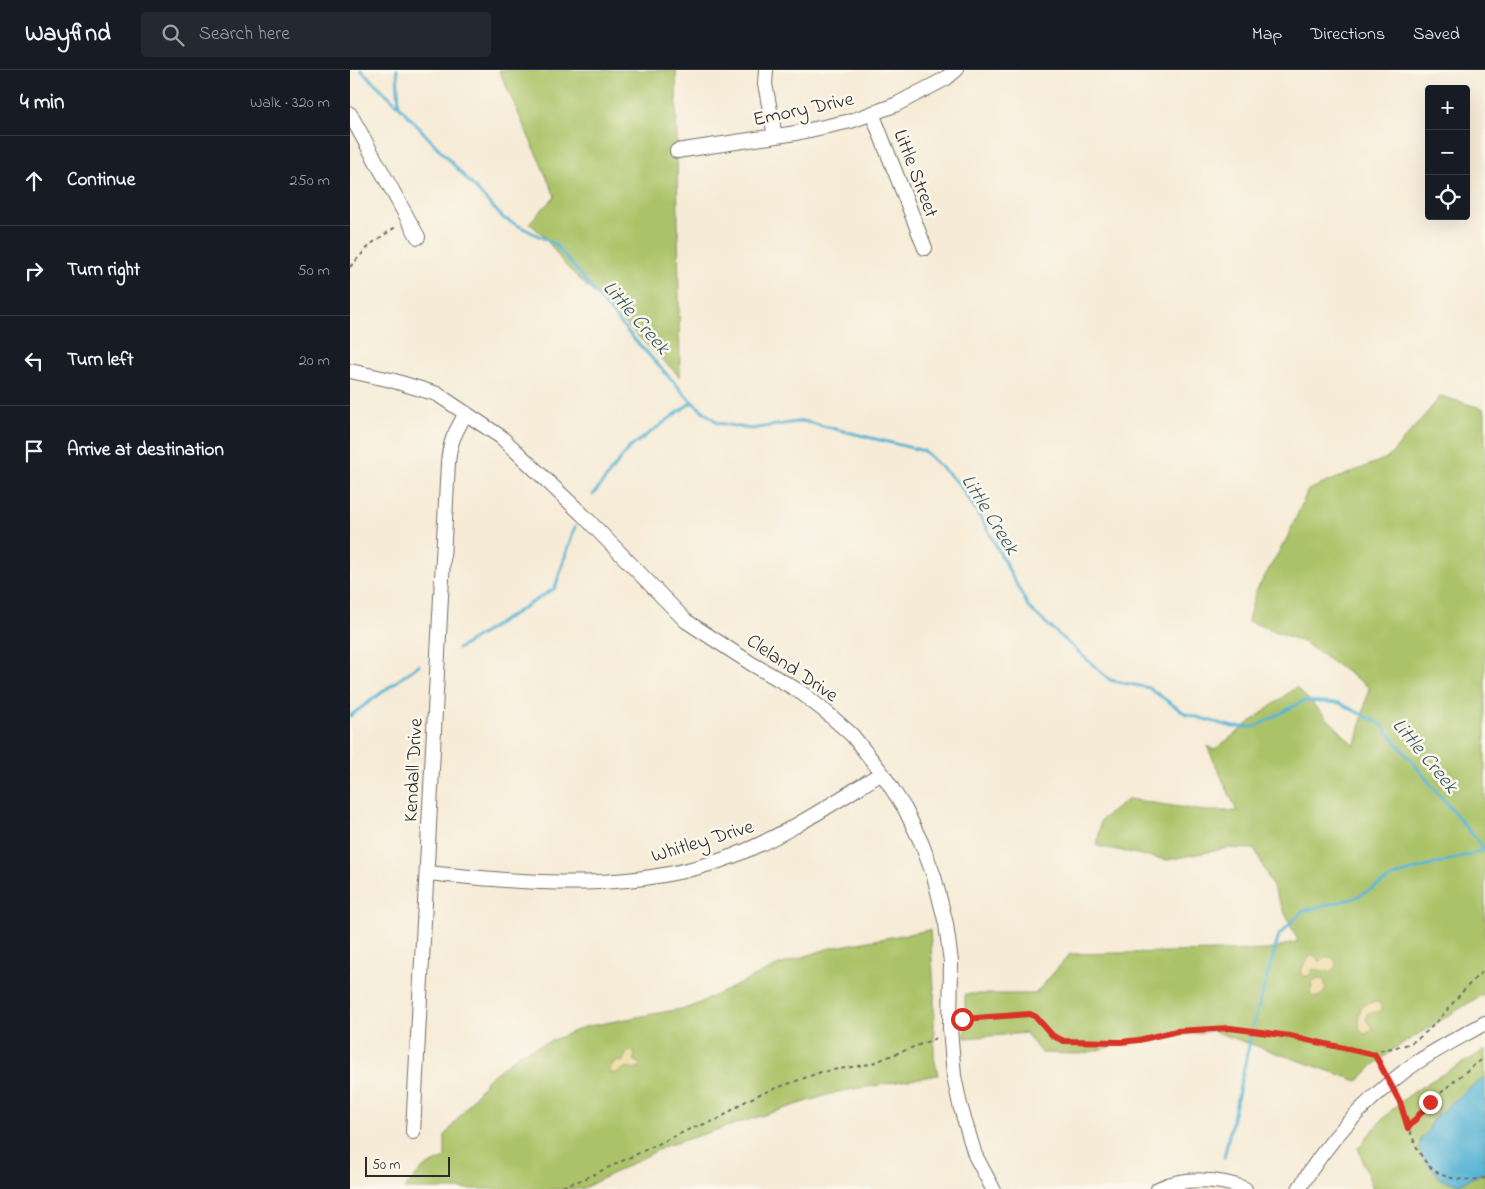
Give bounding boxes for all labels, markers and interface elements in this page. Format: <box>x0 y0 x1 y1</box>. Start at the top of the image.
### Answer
search box <box>141 12 491 57</box>
text: Wayfind <box>25 17 111 52</box>
icon: search <box>159 21 187 49</box>
text: Search here <box>199 21 290 48</box>
text: Map <box>1252 22 1282 48</box>
text: Directions <box>1310 22 1385 48</box>
text: Saved <box>1413 22 1460 48</box>
map controls <box>1425 85 1470 220</box>
button: + <box>1425 85 1470 130</box>
street label: Emory Drive <box>751 86 857 135</box>
text: 4 min <box>20 88 64 118</box>
text: Walk · 320 m <box>250 91 330 115</box>
street label: Little Street <box>885 126 945 222</box>
button: − <box>1425 130 1470 175</box>
icon: ahead <box>20 167 48 195</box>
text: Continue <box>67 167 135 194</box>
text: 250 m <box>290 169 330 193</box>
button: locate <box>1425 175 1470 220</box>
icon: right <box>20 257 48 285</box>
text: Turn right <box>67 257 140 284</box>
text: 50 m <box>298 259 330 283</box>
water label: Little Creek <box>595 275 677 363</box>
icon: left <box>20 347 48 375</box>
text: Turn left <box>67 347 134 374</box>
text: 20 m <box>299 349 330 373</box>
icon: arrive <box>20 437 48 465</box>
text: Arrive at destination <box>67 437 224 464</box>
water label: Little Creek <box>953 469 1026 562</box>
street label: Cleland Drive <box>740 628 843 711</box>
water label: Little Creek <box>1384 712 1465 801</box>
street label: Kendall Drive <box>397 717 432 823</box>
street label: Whitley Drive <box>648 813 757 872</box>
route start <box>951 1008 974 1031</box>
route end <box>1419 1091 1442 1114</box>
scale bar <box>365 1154 450 1177</box>
text: 50 m <box>372 1155 400 1176</box>

